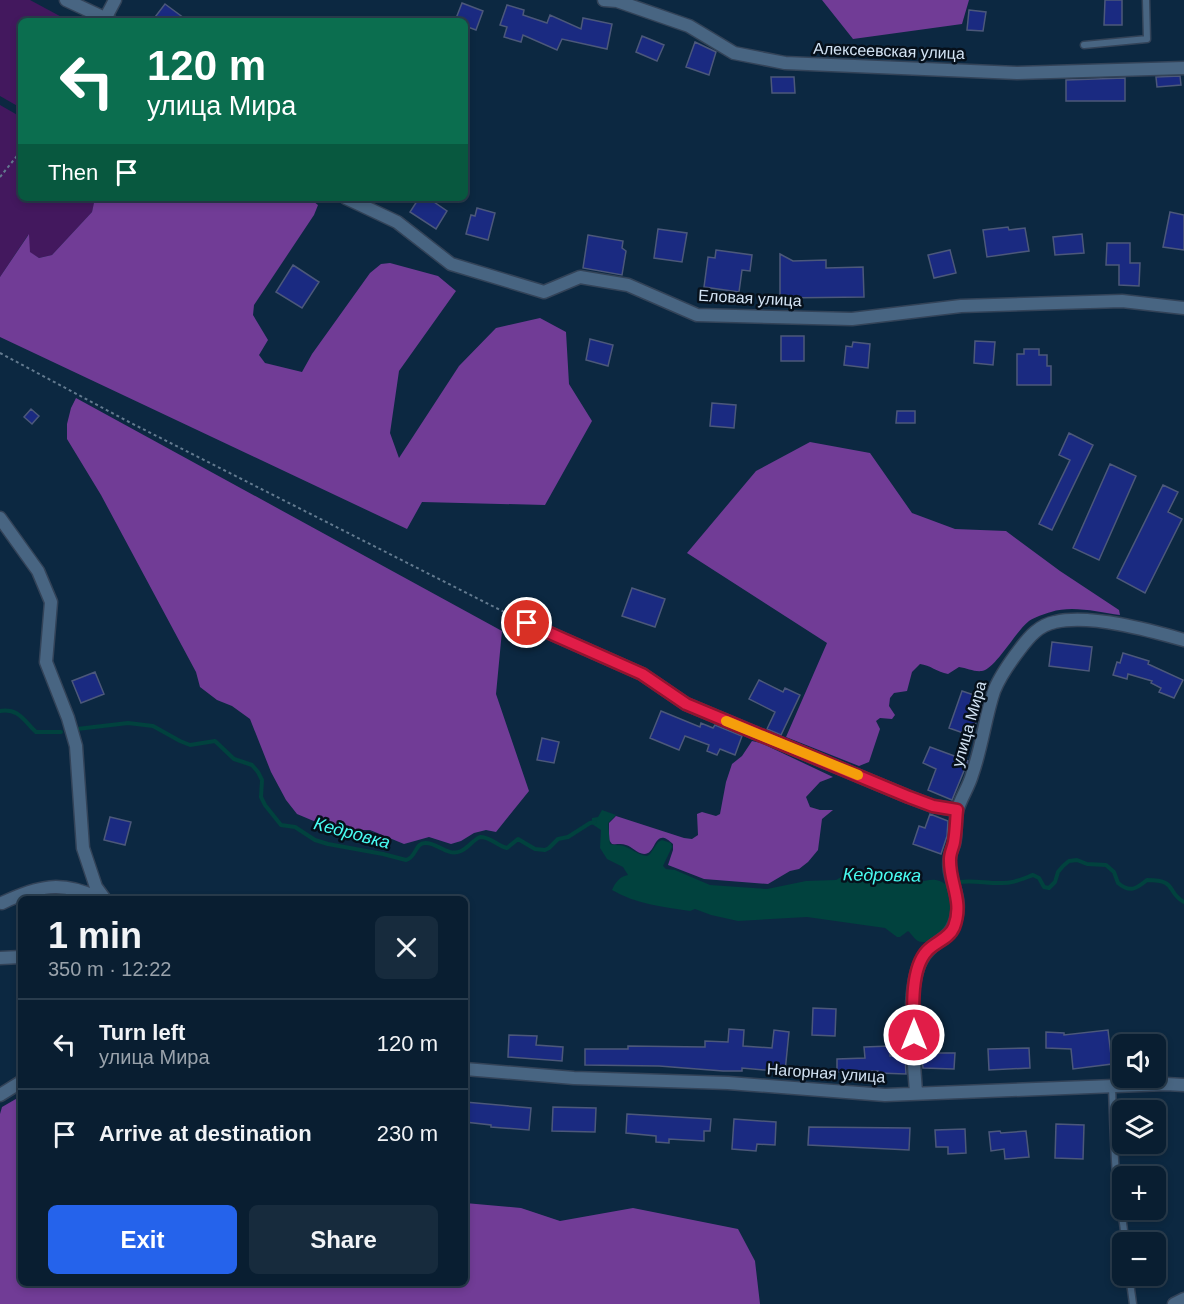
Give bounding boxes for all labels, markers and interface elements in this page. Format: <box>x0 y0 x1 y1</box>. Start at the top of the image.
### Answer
street label: Алексеевская улица <box>813 40 965 62</box>
icon: left <box>48 42 126 120</box>
text: 120 m <box>147 42 266 89</box>
text: улица Мира <box>147 91 296 121</box>
icon: arrive <box>110 156 143 189</box>
text: Then <box>48 160 98 185</box>
street label: Еловая улица <box>698 287 802 309</box>
pin <box>501 597 552 648</box>
icon: arrive <box>510 606 543 639</box>
street label: улица Мира <box>949 679 989 769</box>
water label: Кедровка <box>312 813 392 853</box>
water label: Кедровка <box>843 864 921 886</box>
text: 1 min <box>48 915 142 956</box>
button: close <box>375 916 438 979</box>
text: 350 m · 12:22 <box>48 958 171 980</box>
position arrow <box>882 1003 946 1067</box>
text: Turn left <box>99 1020 185 1045</box>
icon: left <box>48 1028 81 1061</box>
text: 120 m <box>377 1031 438 1056</box>
map controls <box>1112 1034 1166 1286</box>
button: sound <box>1112 1034 1166 1088</box>
text: улица Мира <box>99 1046 210 1068</box>
street label: Нагорная улица <box>766 1060 886 1086</box>
button: layers <box>1112 1100 1166 1154</box>
icon: arrive <box>48 1118 81 1151</box>
text: Arrive at destination <box>99 1121 312 1146</box>
text: 230 m <box>377 1121 438 1146</box>
button: + <box>1112 1166 1166 1220</box>
button: Exit <box>48 1205 237 1274</box>
button: Share <box>249 1205 438 1274</box>
button: − <box>1112 1232 1166 1286</box>

